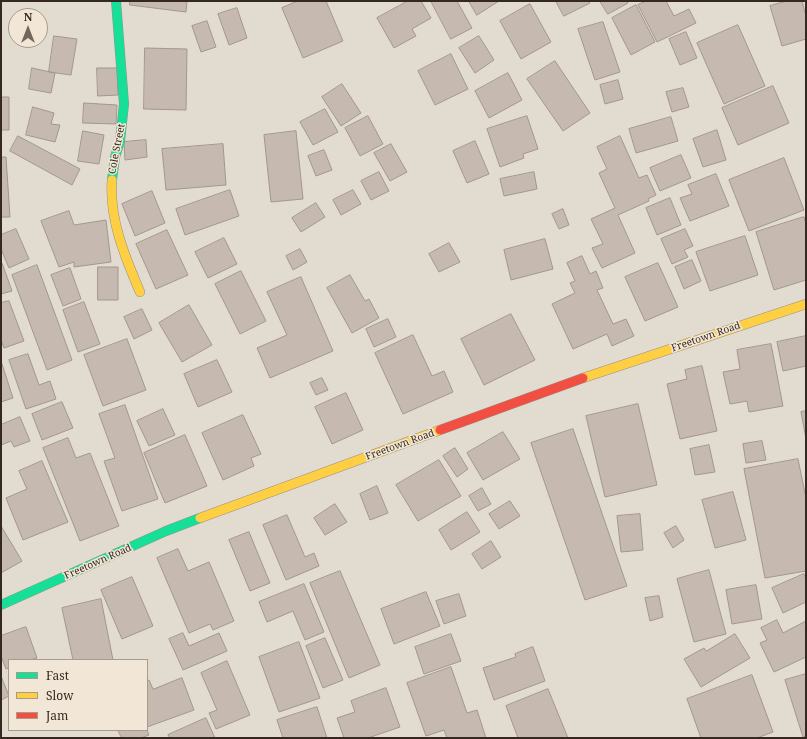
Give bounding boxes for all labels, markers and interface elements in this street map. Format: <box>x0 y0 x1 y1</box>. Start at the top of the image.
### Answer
north arrow <box>8 8 48 48</box>
text: N <box>24 9 32 24</box>
street label: Cole Street <box>106 123 128 175</box>
street label: Freetown Road <box>670 320 742 354</box>
street label: Freetown Road <box>364 427 436 463</box>
street label: Freetown Road <box>63 542 133 582</box>
legend <box>8 659 148 731</box>
text: Fast <box>46 667 69 684</box>
text: Slow <box>46 687 74 704</box>
text: Jam <box>46 707 68 724</box>

